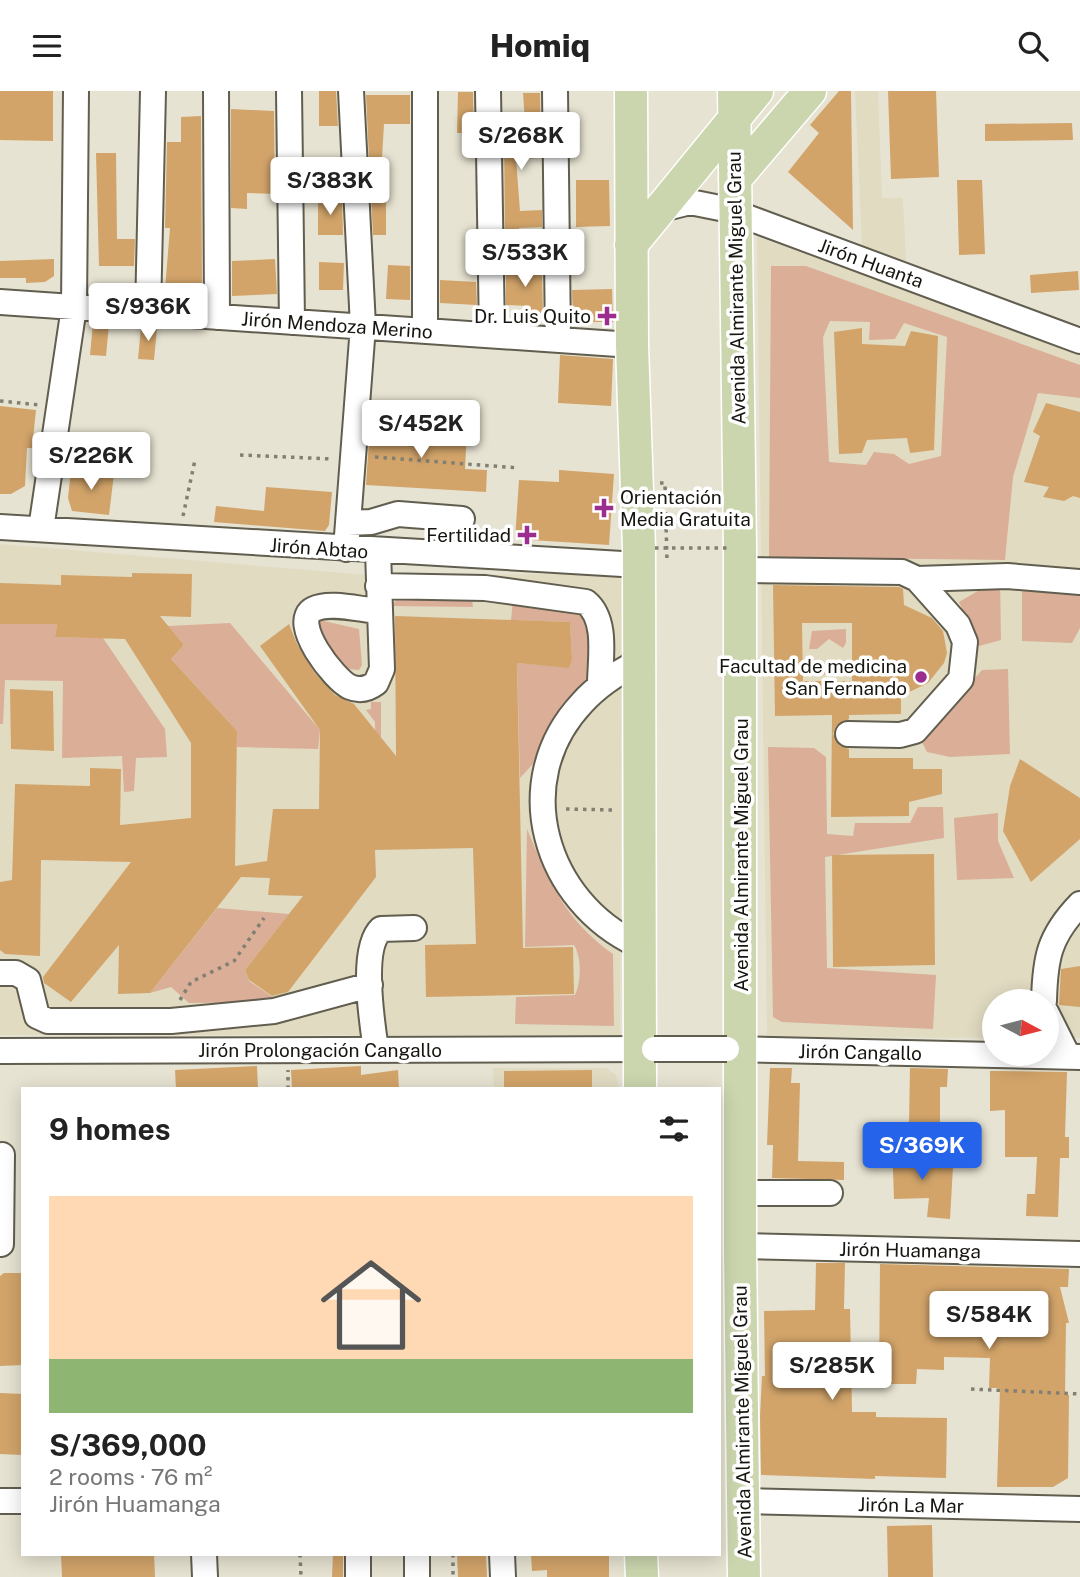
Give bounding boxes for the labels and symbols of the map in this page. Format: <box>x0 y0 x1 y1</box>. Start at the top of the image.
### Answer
pin: S/268K <box>464 113 578 172</box>
street label: Avenida Almirante Miguel Grau <box>723 151 749 425</box>
pin: S/383K <box>273 157 387 217</box>
pin: S/533K <box>468 229 582 289</box>
street label: Jirón Huanta <box>815 234 927 292</box>
pin: S/936K <box>91 283 205 343</box>
place label: Dr. Luis Quito <box>474 305 591 327</box>
marker: Dr. Luis Quito <box>597 306 617 326</box>
street label: Jirón Mendoza Merino <box>241 307 433 343</box>
pin: S/452K <box>364 401 478 460</box>
pin: S/226K <box>34 433 148 492</box>
place label: Orientación Media Gratuita <box>620 486 751 530</box>
marker: Orientación Media Gratuita <box>594 498 614 518</box>
place label: Fertilidad <box>426 524 511 546</box>
marker: Fertilidad <box>517 525 537 545</box>
street label: Jirón Abtao <box>269 534 369 562</box>
place label: Facultad de medicina San Fernando <box>719 655 907 699</box>
marker: Facultad de medicina San Fernando <box>913 669 929 685</box>
street label: Avenida Almirante Miguel Grau <box>730 718 752 992</box>
north arrow <box>982 989 1059 1066</box>
street label: Jirón Prolongación Cangallo <box>198 1039 442 1061</box>
street label: Jirón Cangallo <box>798 1040 922 1064</box>
pin: S/369K <box>865 1123 979 1182</box>
street label: Jirón Huamanga <box>839 1238 981 1262</box>
street label: Avenida Almirante Miguel Grau <box>729 1285 755 1559</box>
pin: S/584K <box>932 1291 1046 1351</box>
pin: S/285K <box>775 1343 889 1402</box>
street label: Jirón La Mar <box>858 1493 964 1517</box>

